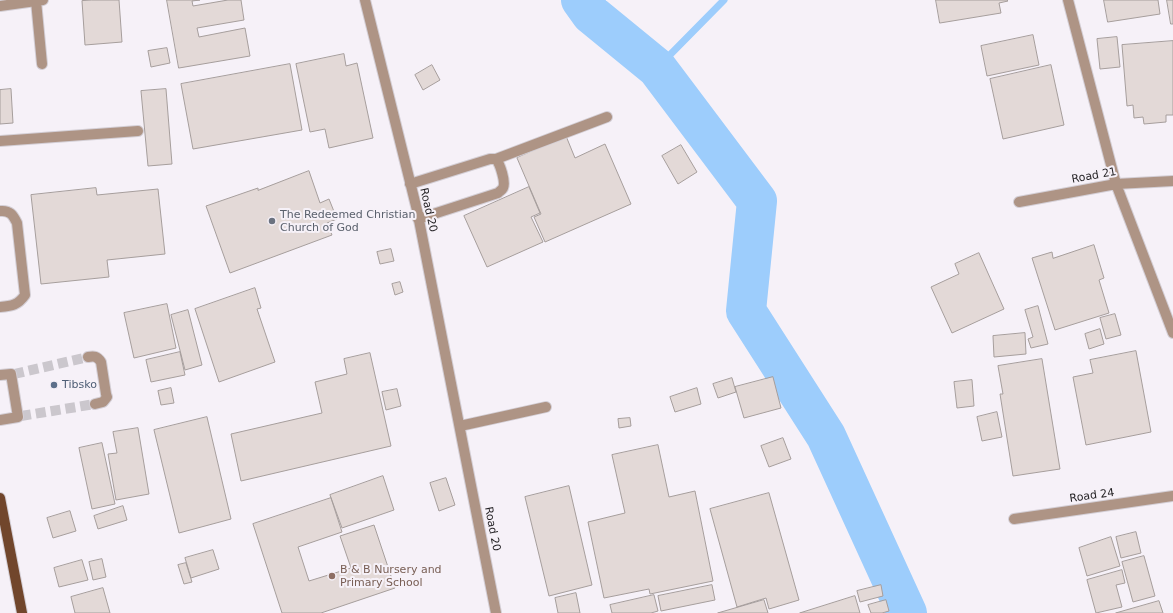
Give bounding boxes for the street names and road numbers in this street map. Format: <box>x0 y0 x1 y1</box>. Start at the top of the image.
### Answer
street label: Road 21 <box>1071 166 1117 186</box>
street label: Road 20 <box>416 187 440 233</box>
street label: Road 24 <box>1069 486 1115 506</box>
street label: Road 20 <box>481 506 503 552</box>

